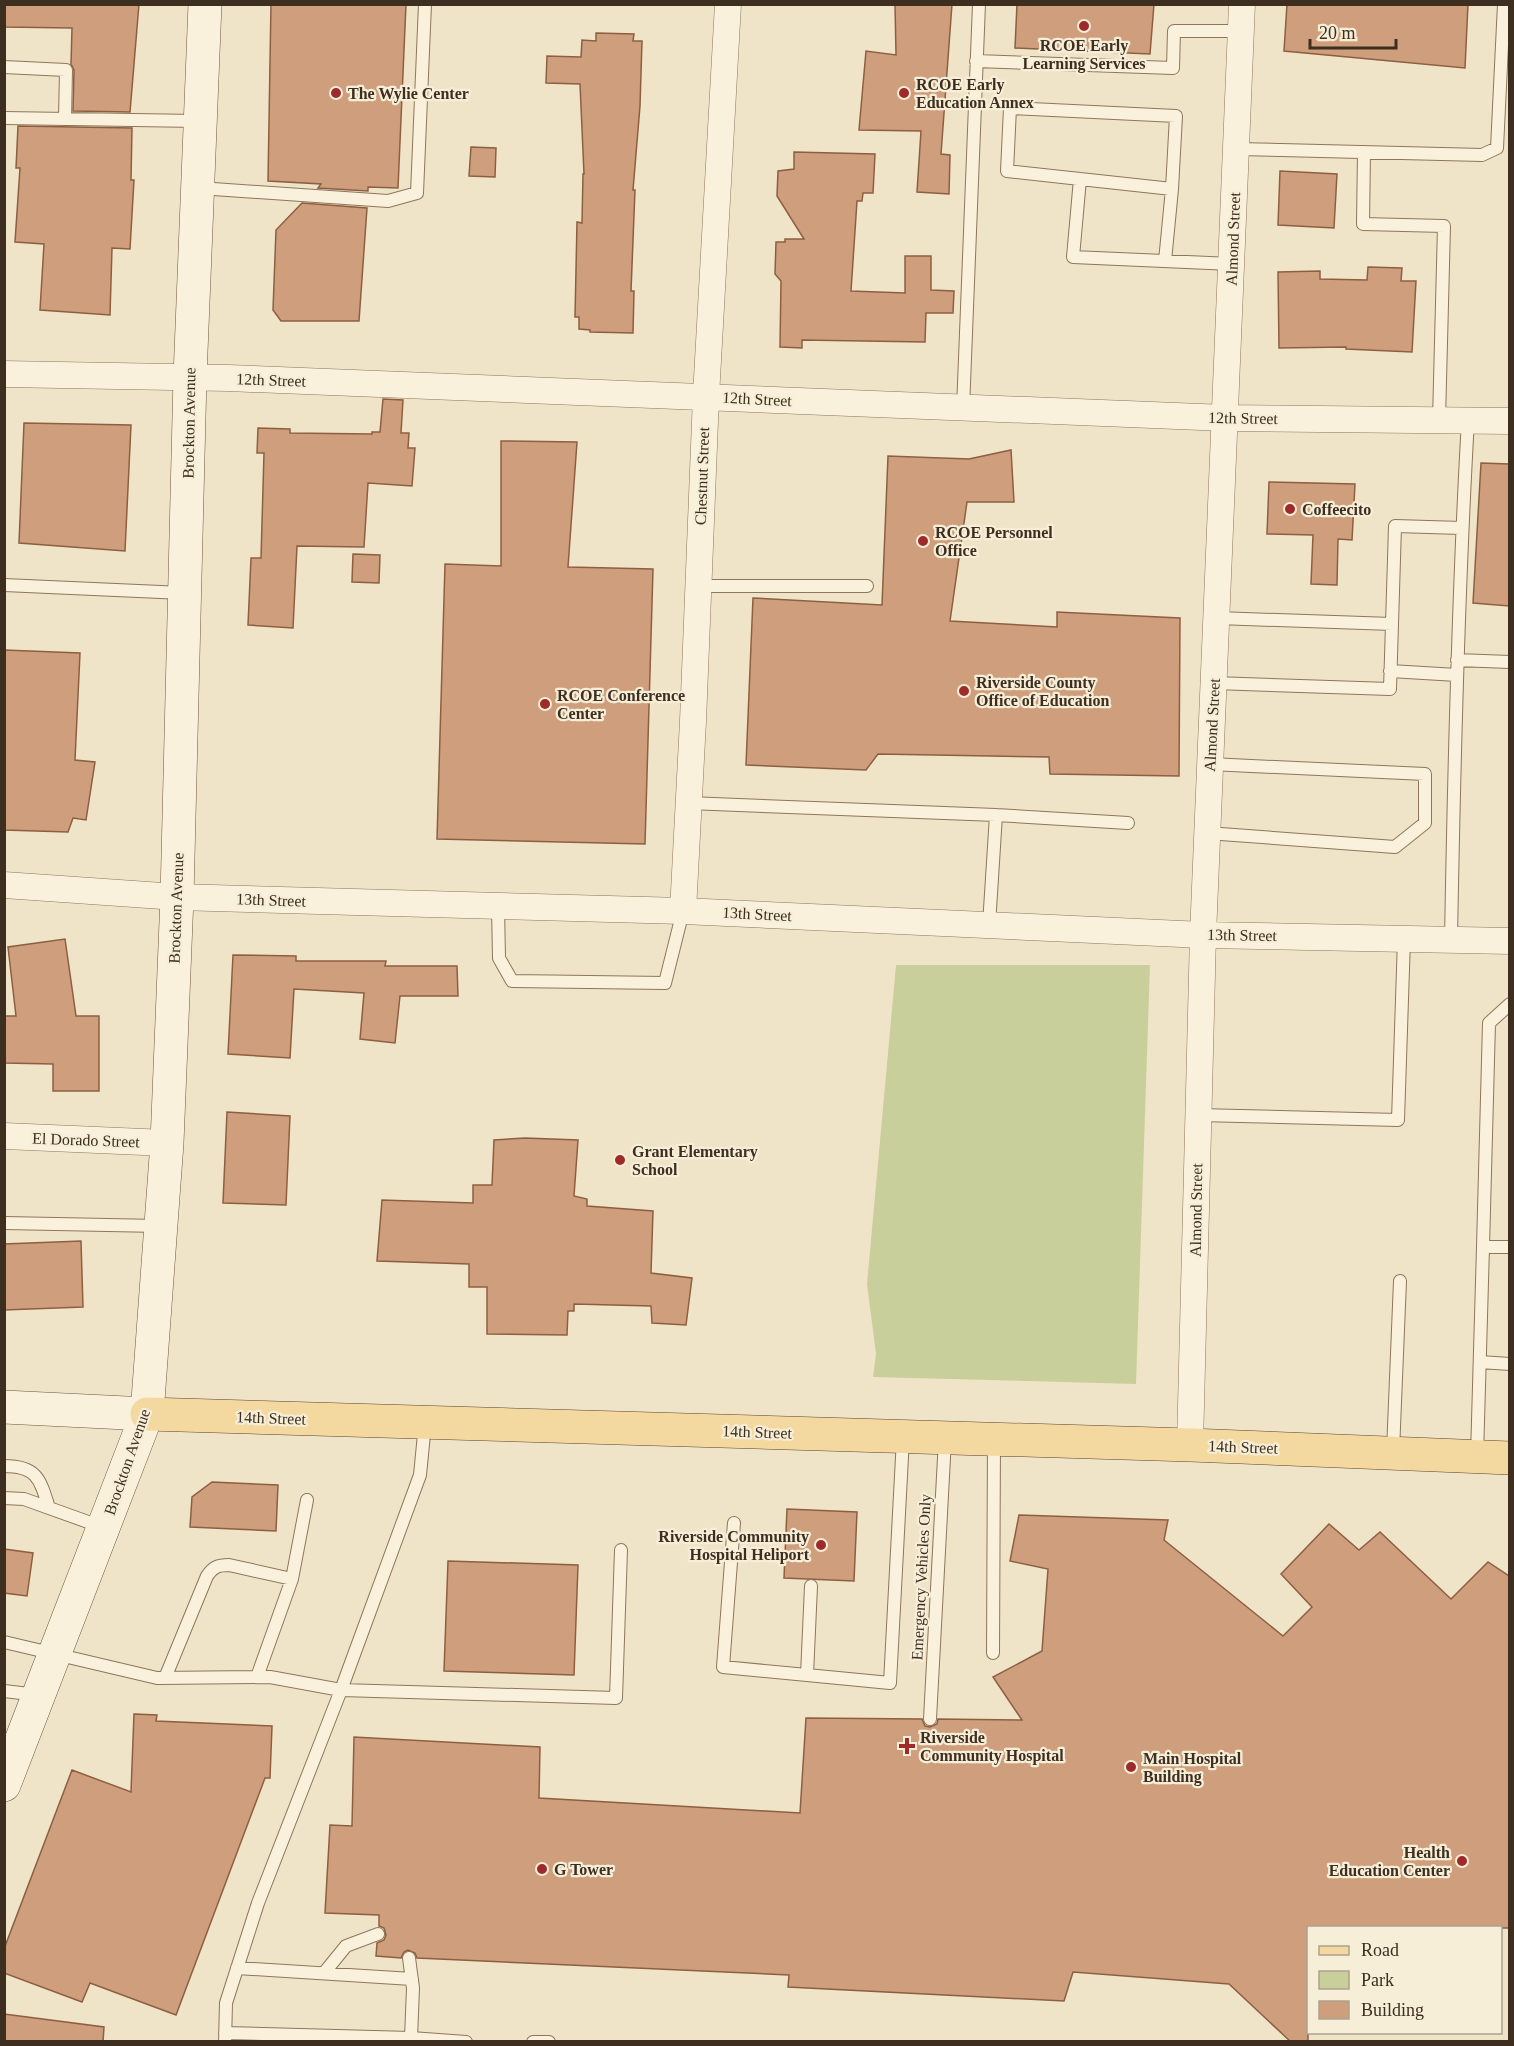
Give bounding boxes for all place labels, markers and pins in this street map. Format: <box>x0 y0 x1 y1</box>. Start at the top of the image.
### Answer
marker: RCOE Early Learning Services <box>1077 19 1091 33</box>
place label: RCOE Early Learning Services <box>1022 37 1146 73</box>
place label: RCOE Early Education Annex <box>916 76 1034 111</box>
place label: The Wylie Center <box>348 85 469 103</box>
marker: The Wylie Center <box>329 86 343 100</box>
marker: RCOE Early Education Annex <box>897 86 911 100</box>
place label: Coffeecito <box>1302 501 1371 518</box>
marker: Coffeecito <box>1283 502 1297 516</box>
place label: RCOE Personnel Office <box>935 524 1053 559</box>
marker: RCOE Personnel Office <box>916 534 930 548</box>
place label: Riverside County Office of Education <box>976 674 1109 709</box>
marker: Riverside County Office of Education <box>957 684 971 698</box>
place label: RCOE Conference Center <box>557 687 685 722</box>
marker: RCOE Conference Center <box>538 697 552 711</box>
place label: Grant Elementary School <box>632 1143 758 1178</box>
marker: Grant Elementary School <box>613 1153 627 1167</box>
place label: Riverside Community Hospital Heliport <box>658 1528 810 1564</box>
marker: Riverside Community Hospital Heliport <box>814 1538 828 1552</box>
place label: Riverside Community Hospital <box>920 1729 1064 1765</box>
marker: Riverside Community Hospital <box>898 1737 916 1755</box>
place label: Main Hospital Building <box>1143 1750 1242 1786</box>
marker: Main Hospital Building <box>1124 1760 1138 1774</box>
place label: Health Education Center <box>1329 1844 1450 1879</box>
marker: Health Education Center <box>1455 1854 1469 1868</box>
place label: G Tower <box>554 1861 613 1878</box>
marker: G Tower <box>535 1862 549 1876</box>

